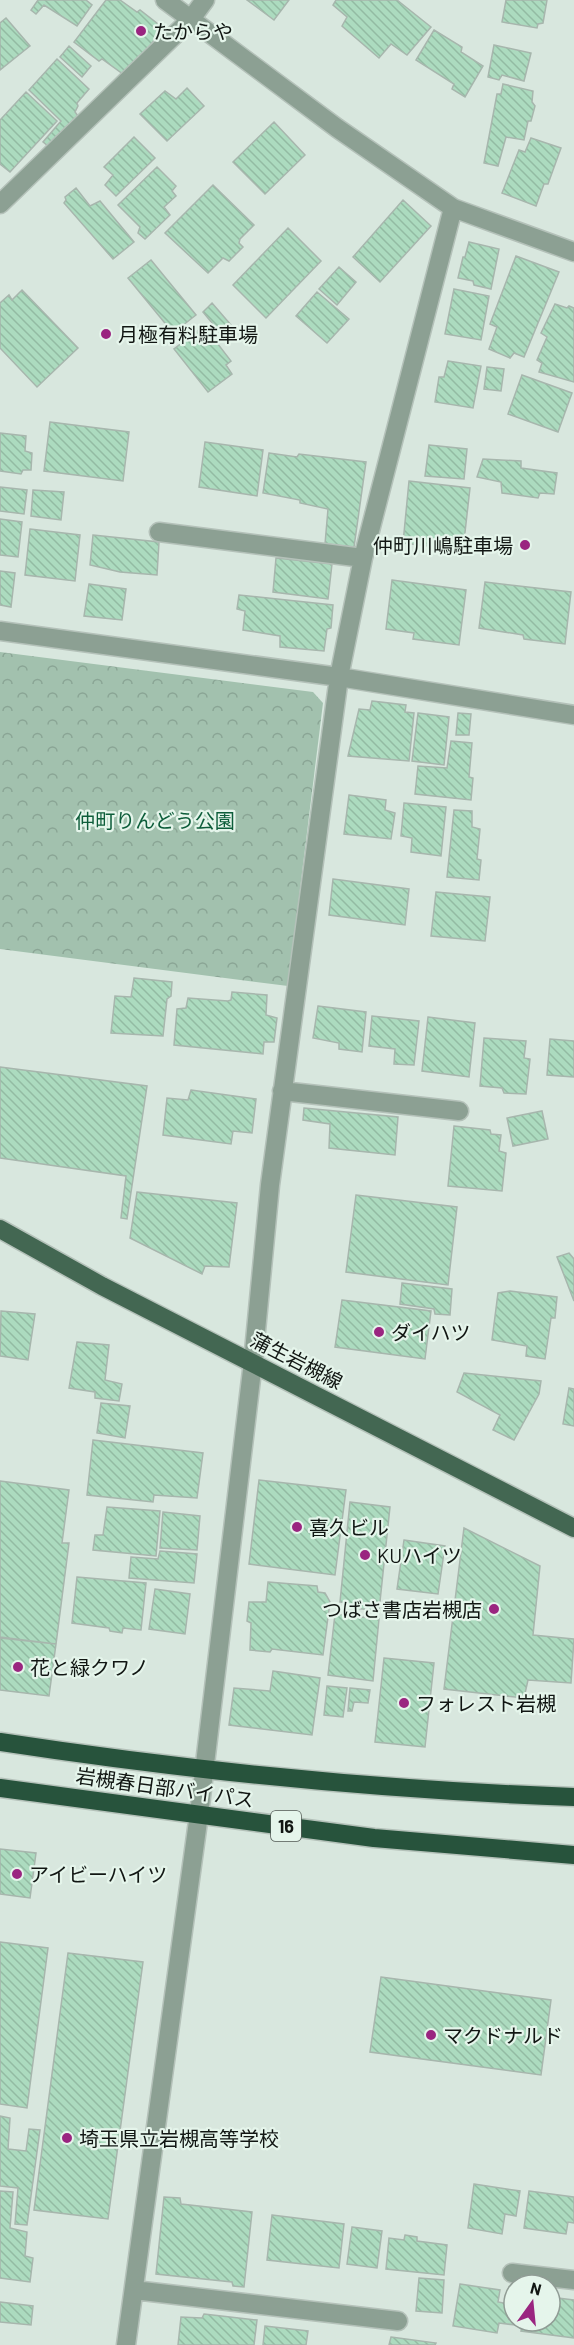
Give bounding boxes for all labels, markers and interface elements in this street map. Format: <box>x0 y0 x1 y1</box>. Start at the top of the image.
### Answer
place label: たからや <box>153 19 233 43</box>
marker: たからや <box>134 24 148 38</box>
place label: 月極有料駐車場 <box>118 322 258 346</box>
marker: 月極有料駐車場 <box>99 327 113 341</box>
place label: 仲町川嶋駐車場 <box>373 533 513 557</box>
marker: 仲町川嶋駐車場 <box>518 538 532 552</box>
park label: 仲町りんどう公園 <box>75 808 235 832</box>
place label: ダイハツ <box>391 1320 471 1344</box>
marker: ダイハツ <box>372 1325 386 1339</box>
street label: 蒲生岩槻線 <box>247 1327 347 1393</box>
place label: 喜久ビル <box>309 1515 389 1539</box>
marker: 喜久ビル <box>290 1520 304 1534</box>
place label: KUハイツ <box>377 1543 462 1567</box>
marker: KUハイツ <box>358 1548 372 1562</box>
place label: つばさ書店岩槻店 <box>322 1597 482 1621</box>
marker: つばさ書店岩槻店 <box>487 1602 501 1616</box>
place label: 花と緑クワノ <box>30 1655 149 1679</box>
marker: 花と緑クワノ <box>11 1660 25 1674</box>
place label: フォレスト岩槻 <box>416 1691 556 1715</box>
marker: フォレスト岩槻 <box>397 1696 411 1710</box>
street label: 岩槻春日部バイパス <box>74 1763 256 1811</box>
road number: 16 <box>271 1811 301 1841</box>
place label: アイビーハイツ <box>29 1862 167 1886</box>
marker: アイビーハイツ <box>10 1867 24 1881</box>
place label: マクドナルド <box>443 2023 563 2047</box>
marker: マクドナルド <box>424 2028 438 2042</box>
place label: 埼玉県立岩槻高等学校 <box>79 2126 279 2150</box>
marker: 埼玉県立岩槻高等学校 <box>60 2131 74 2145</box>
north arrow <box>502 2273 562 2333</box>
text: N <box>528 2277 544 2299</box>

